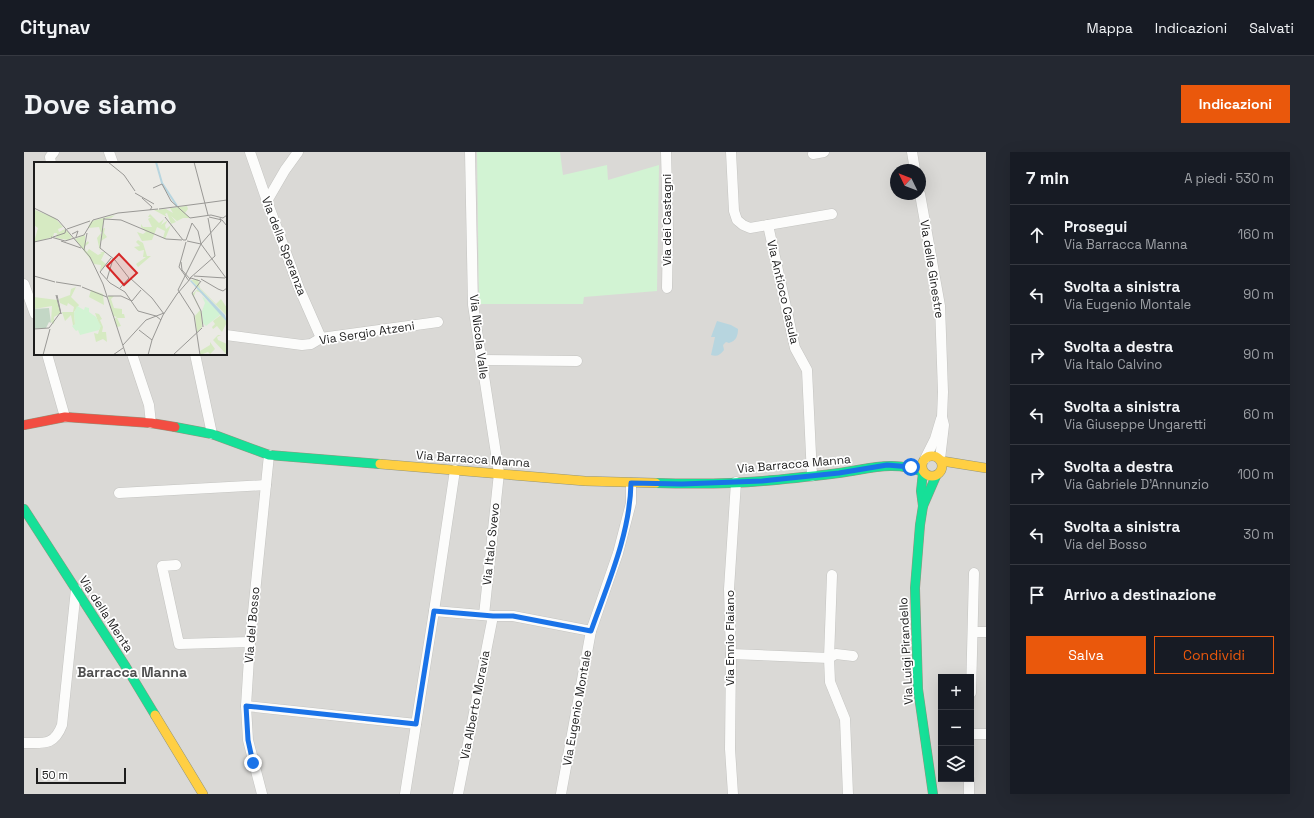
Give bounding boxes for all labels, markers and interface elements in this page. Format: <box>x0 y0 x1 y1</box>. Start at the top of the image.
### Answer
text: Citynav <box>20 15 90 40</box>
text: Mappa <box>1087 19 1133 37</box>
text: Indicazioni <box>1155 19 1227 37</box>
text: Salvati <box>1249 19 1294 37</box>
button: Indicazioni <box>1181 85 1290 123</box>
text: Dove siamo <box>24 86 177 122</box>
inset map <box>34 162 227 355</box>
north arrow <box>890 164 926 200</box>
text: 7 min <box>1026 167 1069 189</box>
text: A piedi · 530 m <box>1184 170 1274 187</box>
street label: Via dei Castagni <box>659 174 675 266</box>
street label: Via della Speranza <box>258 194 310 298</box>
text: Prosegui <box>1064 217 1127 236</box>
street label: Via delle Ginestre <box>916 219 948 319</box>
icon: ahead <box>1026 224 1048 246</box>
text: 160 m <box>1238 226 1274 243</box>
text: Via Barracca Manna <box>1064 236 1188 253</box>
street label: Via Antioco Casula <box>763 238 803 346</box>
text: Svolta a sinistra <box>1064 277 1180 296</box>
icon: left <box>1026 284 1048 306</box>
text: 90 m <box>1243 286 1274 303</box>
street label: Via Nicola Valle <box>466 294 492 380</box>
text: Via Eugenio Montale <box>1064 296 1191 313</box>
street label: Via Sergio Atzeni <box>318 318 416 348</box>
text: Svolta a destra <box>1064 337 1173 356</box>
icon: right <box>1026 344 1048 366</box>
text: 90 m <box>1243 346 1274 363</box>
text: Via Italo Calvino <box>1064 356 1162 373</box>
text: Svolta a sinistra <box>1064 397 1180 416</box>
icon: left <box>1026 404 1048 426</box>
text: 60 m <box>1243 406 1274 423</box>
text: Via Giuseppe Ungaretti <box>1064 416 1206 433</box>
street label: Via Barracca Manna <box>416 447 531 471</box>
street label: Via Barracca Manna <box>737 451 852 477</box>
text: Svolta a destra <box>1064 457 1173 476</box>
route start <box>902 458 920 476</box>
icon: right <box>1026 464 1048 486</box>
text: 100 m <box>1237 466 1274 483</box>
text: Via Gabriele D'Annunzio <box>1064 476 1209 493</box>
street label: Via Italo Svevo <box>479 502 503 586</box>
text: Svolta a sinistra <box>1064 517 1180 536</box>
icon: left <box>1026 524 1048 546</box>
text: 30 m <box>1243 526 1274 543</box>
text: Via del Bosso <box>1064 536 1147 553</box>
street label: Via della Menta <box>75 573 137 655</box>
icon: arrive <box>1026 584 1048 606</box>
text: Arrivo a destinazione <box>1064 585 1216 604</box>
street label: Via del Bosso <box>241 586 263 664</box>
street label: Via Ennio Flaiano <box>722 590 738 686</box>
street label: Via Luigi Pirandello <box>895 597 917 705</box>
button: Salva <box>1026 636 1146 674</box>
button: Condividi <box>1154 636 1274 674</box>
street label: Via Alberto Moravia <box>457 649 493 761</box>
street label: Via Eugenio Montale <box>559 649 595 767</box>
district label: Barracca Manna <box>77 663 187 681</box>
map controls <box>938 674 974 782</box>
button: + <box>938 674 974 710</box>
button: − <box>938 710 974 746</box>
button: layers <box>938 746 974 782</box>
route end <box>244 754 262 772</box>
scale bar <box>36 766 126 785</box>
text: 50 m <box>42 768 68 782</box>

